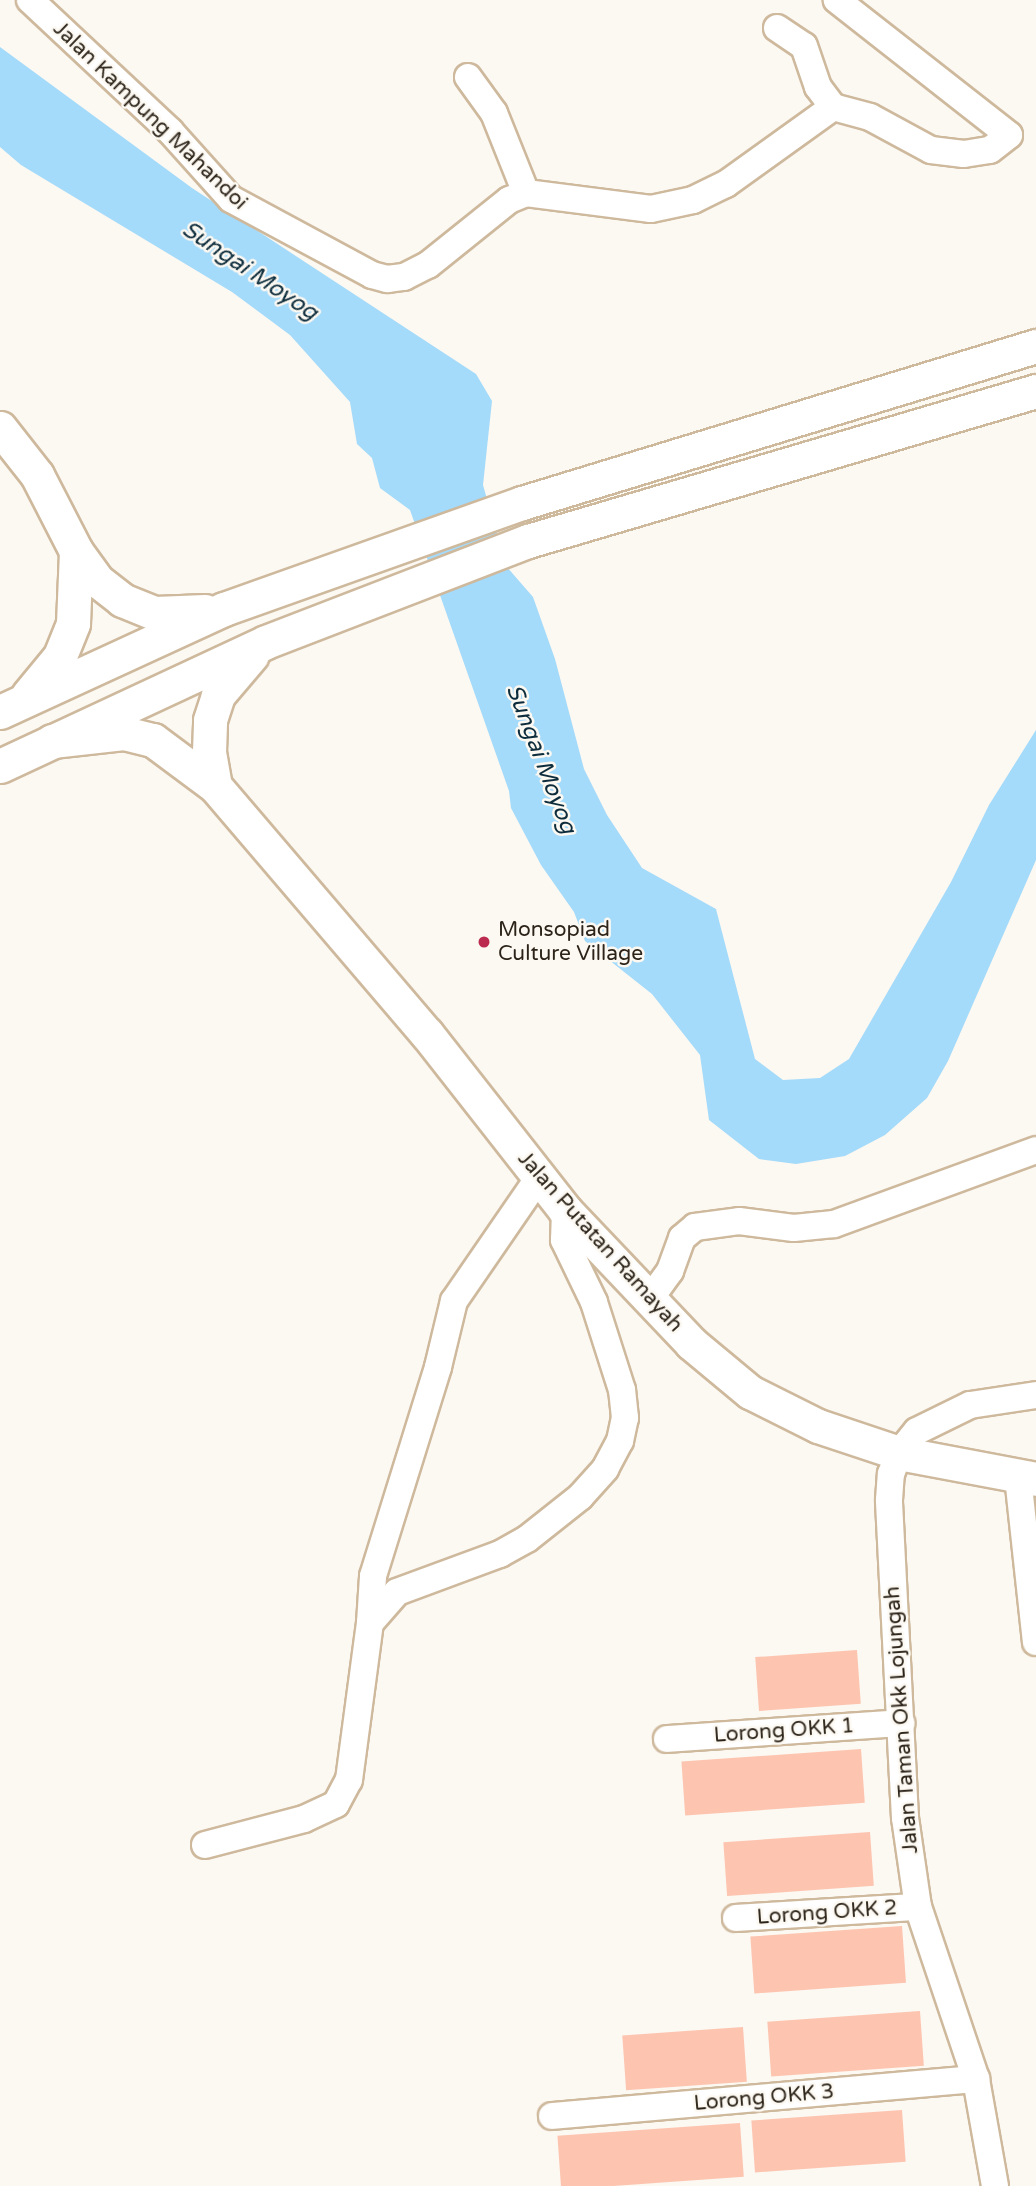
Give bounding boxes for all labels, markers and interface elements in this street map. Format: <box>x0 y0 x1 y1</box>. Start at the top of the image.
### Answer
street label: Jalan Kampung Mahandoi <box>48 17 252 215</box>
water label: Sungai Moyog <box>177 216 323 326</box>
water label: Sungai Moyog <box>500 681 582 837</box>
place label: Monsopiad Culture Village <box>498 917 643 967</box>
marker: Monsopiad Culture Village <box>476 934 492 950</box>
street label: Jalan Putatan Ramayah <box>512 1146 688 1338</box>
street label: Jalan Taman Okk Lojungah <box>880 1585 924 1855</box>
street label: Lorong OKK 1 <box>713 1714 855 1748</box>
street label: Lorong OKK 2 <box>756 1896 898 1930</box>
street label: Lorong OKK 3 <box>693 2079 835 2117</box>

